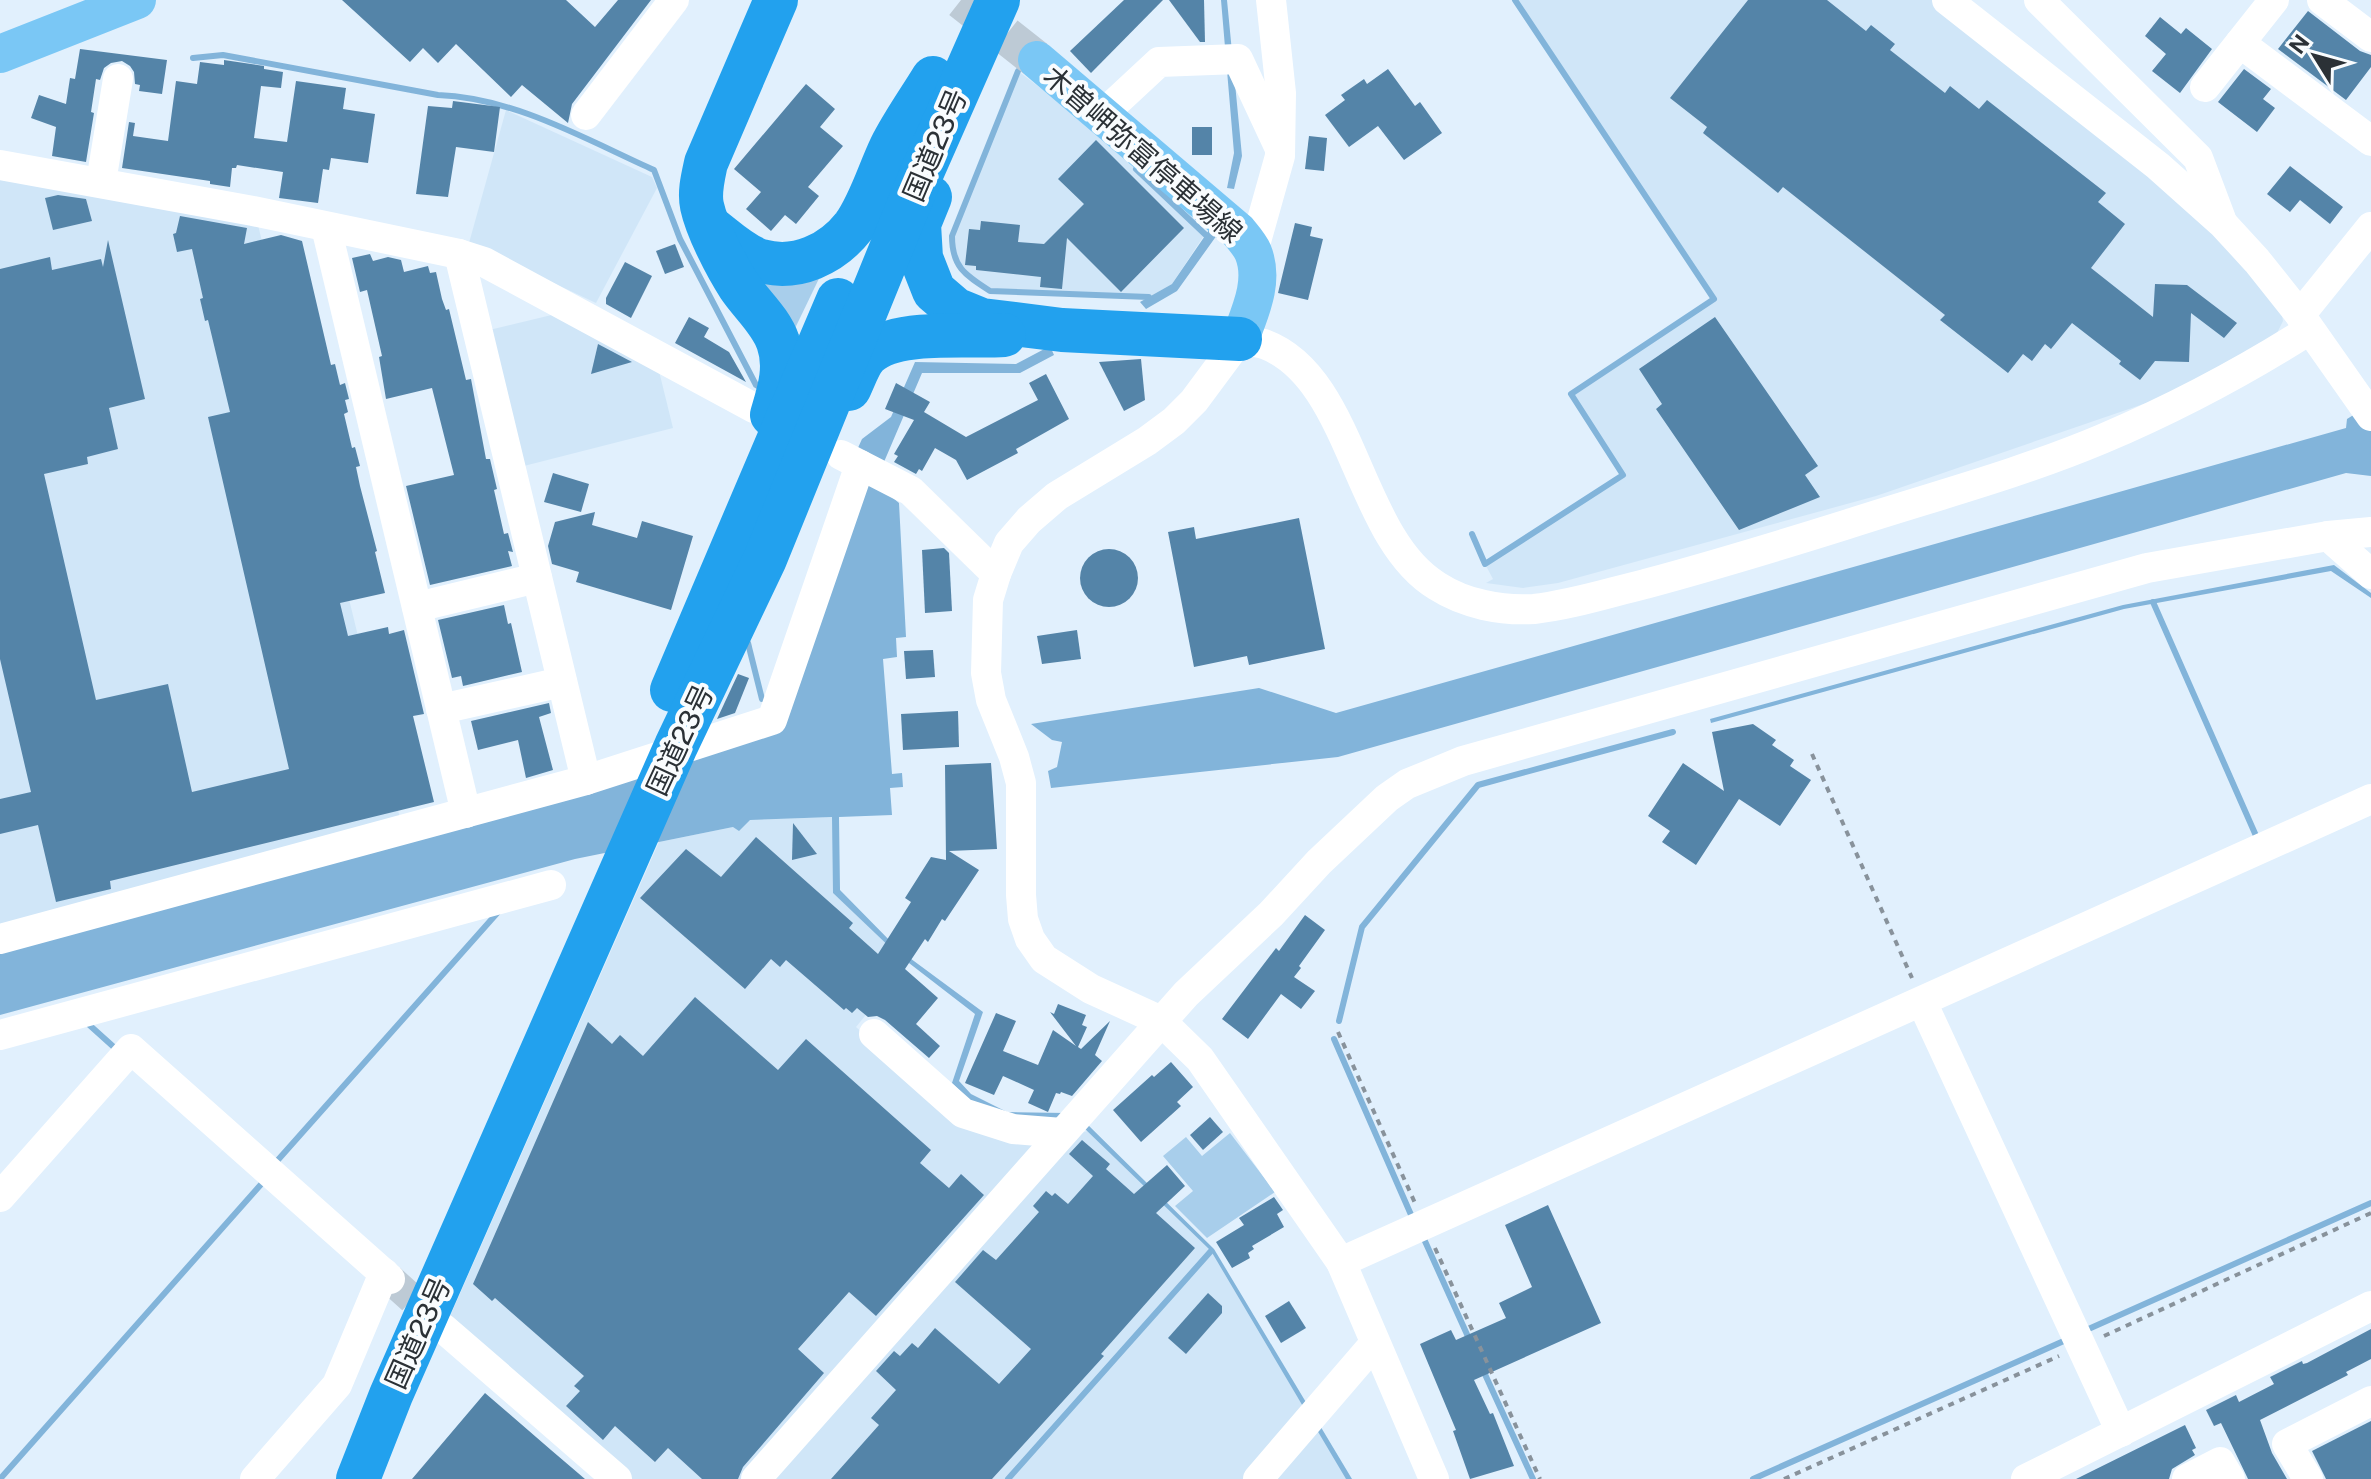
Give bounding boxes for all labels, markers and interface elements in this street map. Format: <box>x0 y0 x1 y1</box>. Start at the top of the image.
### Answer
north arrow <box>2275 16 2355 96</box>
text: N <box>2283 29 2315 59</box>
street label: 木曽岬弥富停車場線 <box>1037 59 1249 249</box>
street label: 国道23号 <box>896 84 973 206</box>
street label: 国道23号 <box>640 679 720 800</box>
street label: 国道23号 <box>378 1272 457 1394</box>

